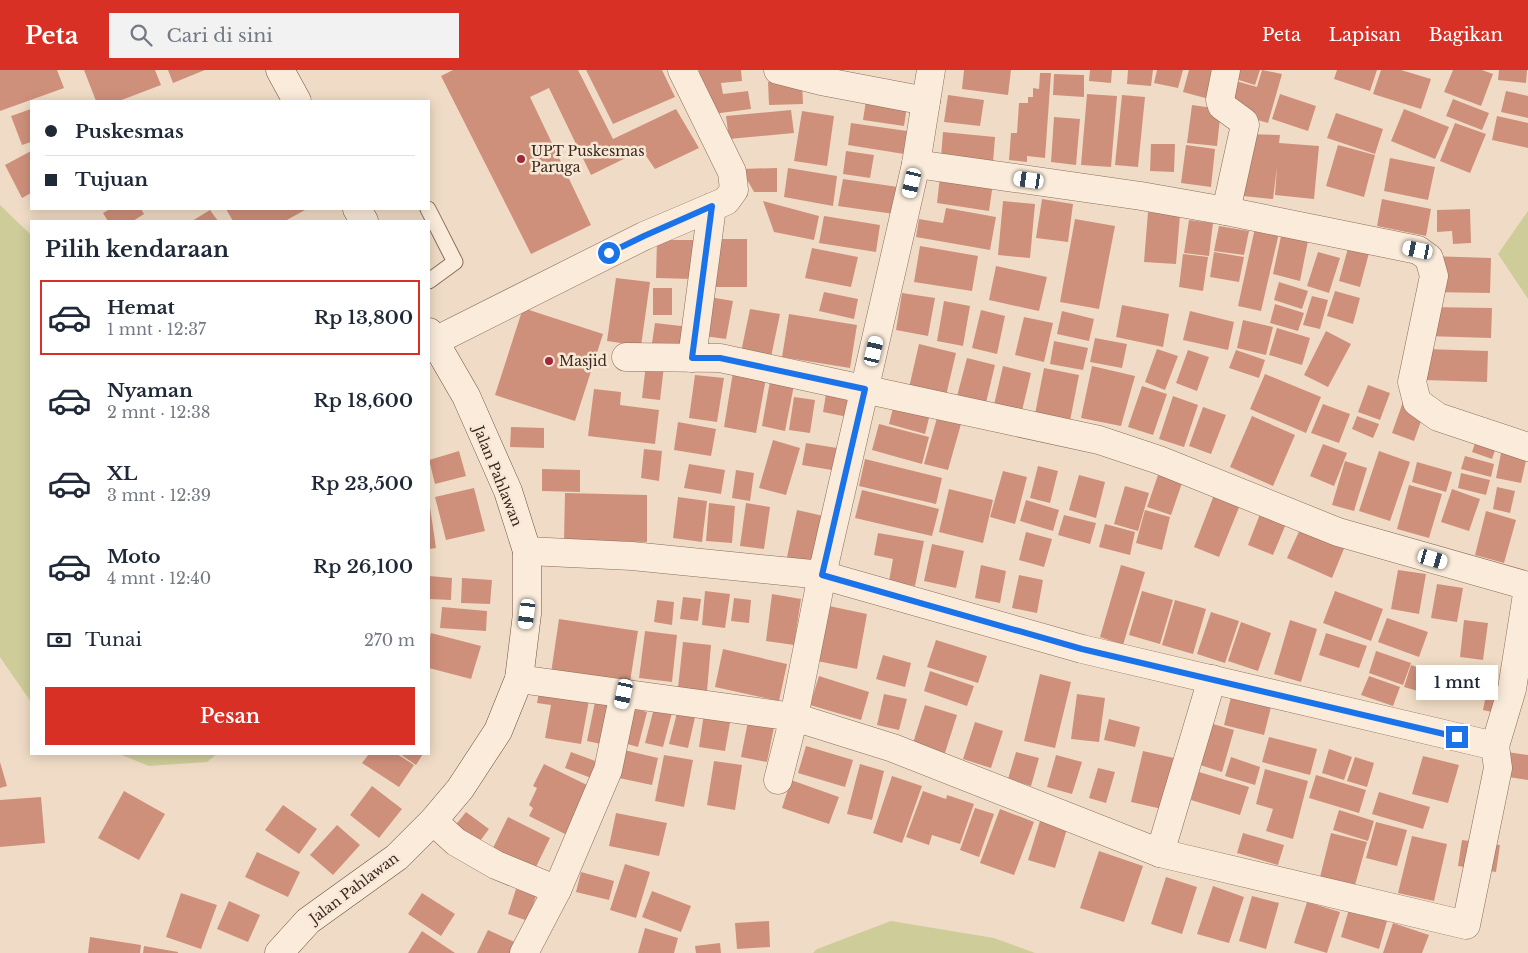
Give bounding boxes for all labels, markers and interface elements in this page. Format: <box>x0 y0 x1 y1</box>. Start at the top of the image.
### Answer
search box <box>109 13 459 58</box>
text: Peta <box>25 21 79 50</box>
icon: search <box>127 21 155 49</box>
text: Cari di sini <box>167 24 273 47</box>
text: Peta <box>1262 24 1301 46</box>
text: Lapisan <box>1329 24 1401 46</box>
text: Bagikan <box>1429 24 1503 46</box>
text: Puskesmas <box>75 120 184 143</box>
place label: UPT Puskesmas Paruga <box>531 142 644 176</box>
marker: UPT Puskesmas Paruga <box>515 153 527 165</box>
car <box>901 167 922 199</box>
text: Tujuan <box>75 168 148 191</box>
car <box>1013 170 1044 190</box>
text: Pilih kendaraan <box>45 236 229 263</box>
car <box>1401 240 1434 260</box>
route start <box>598 242 620 264</box>
icon: car <box>47 295 92 340</box>
text: Hemat <box>107 296 175 319</box>
text: Rp 13,800 <box>314 306 413 329</box>
text: 1 mnt · 12:37 <box>107 319 206 339</box>
car <box>863 335 884 367</box>
place label: Masjid <box>559 352 607 370</box>
marker: Masjid <box>543 355 555 367</box>
icon: car <box>47 378 92 423</box>
text: Nyaman <box>107 379 193 402</box>
text: Rp 18,600 <box>314 389 413 412</box>
text: 2 mnt · 12:38 <box>107 402 211 422</box>
street label: Jalan Pahlawan <box>469 421 526 529</box>
icon: car <box>47 461 92 506</box>
text: XL <box>107 462 137 485</box>
text: Rp 23,500 <box>311 472 413 495</box>
text: 3 mnt · 12:39 <box>107 485 211 505</box>
icon: car <box>47 544 92 589</box>
text: Moto <box>107 545 161 568</box>
car <box>1416 548 1449 570</box>
text: Rp 26,100 <box>313 555 413 578</box>
text: 4 mnt · 12:40 <box>107 568 211 588</box>
car <box>517 598 536 630</box>
icon: cash <box>45 626 73 654</box>
text: Tunai <box>85 628 142 651</box>
text: 270 m <box>364 630 415 650</box>
callout: 1 mnt <box>1416 664 1498 700</box>
text: 1 mnt <box>1434 672 1480 692</box>
car <box>613 678 634 710</box>
button: Pesan <box>45 687 415 745</box>
route end <box>1446 726 1468 748</box>
street label: Jalan Pahlawan <box>304 848 402 929</box>

